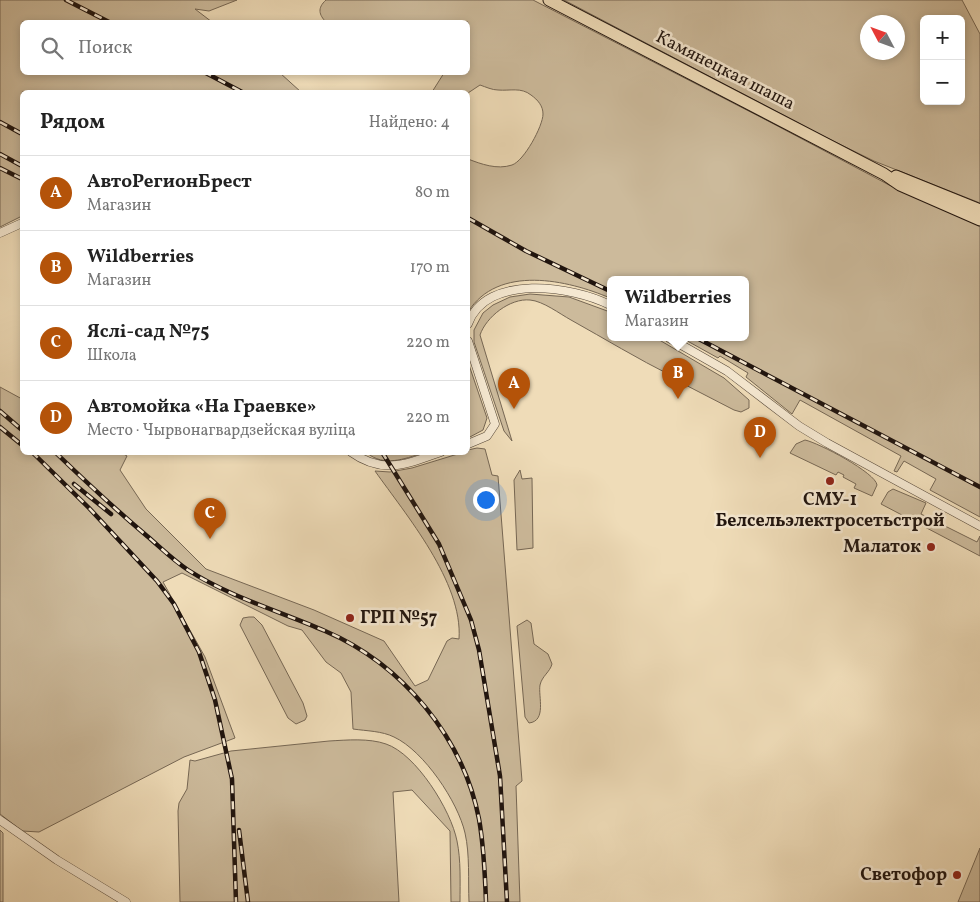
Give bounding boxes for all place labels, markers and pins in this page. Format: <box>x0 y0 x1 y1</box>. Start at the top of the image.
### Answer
pin: B <box>662 358 694 399</box>
pin: A <box>498 368 530 409</box>
pin: D <box>744 417 776 458</box>
marker: СМУ-1 Белсельэлектросетьстрой <box>824 475 836 487</box>
place label: СМУ-1 Белсельэлектросетьстрой <box>715 488 945 534</box>
pin: C <box>194 498 226 539</box>
place label: Малаток <box>843 535 921 560</box>
marker: Малаток <box>925 541 937 553</box>
place label: ГРП №57 <box>360 606 438 631</box>
marker: ГРП №57 <box>344 612 356 624</box>
place label: Светофор <box>860 863 947 888</box>
marker: Светофор <box>951 869 963 881</box>

